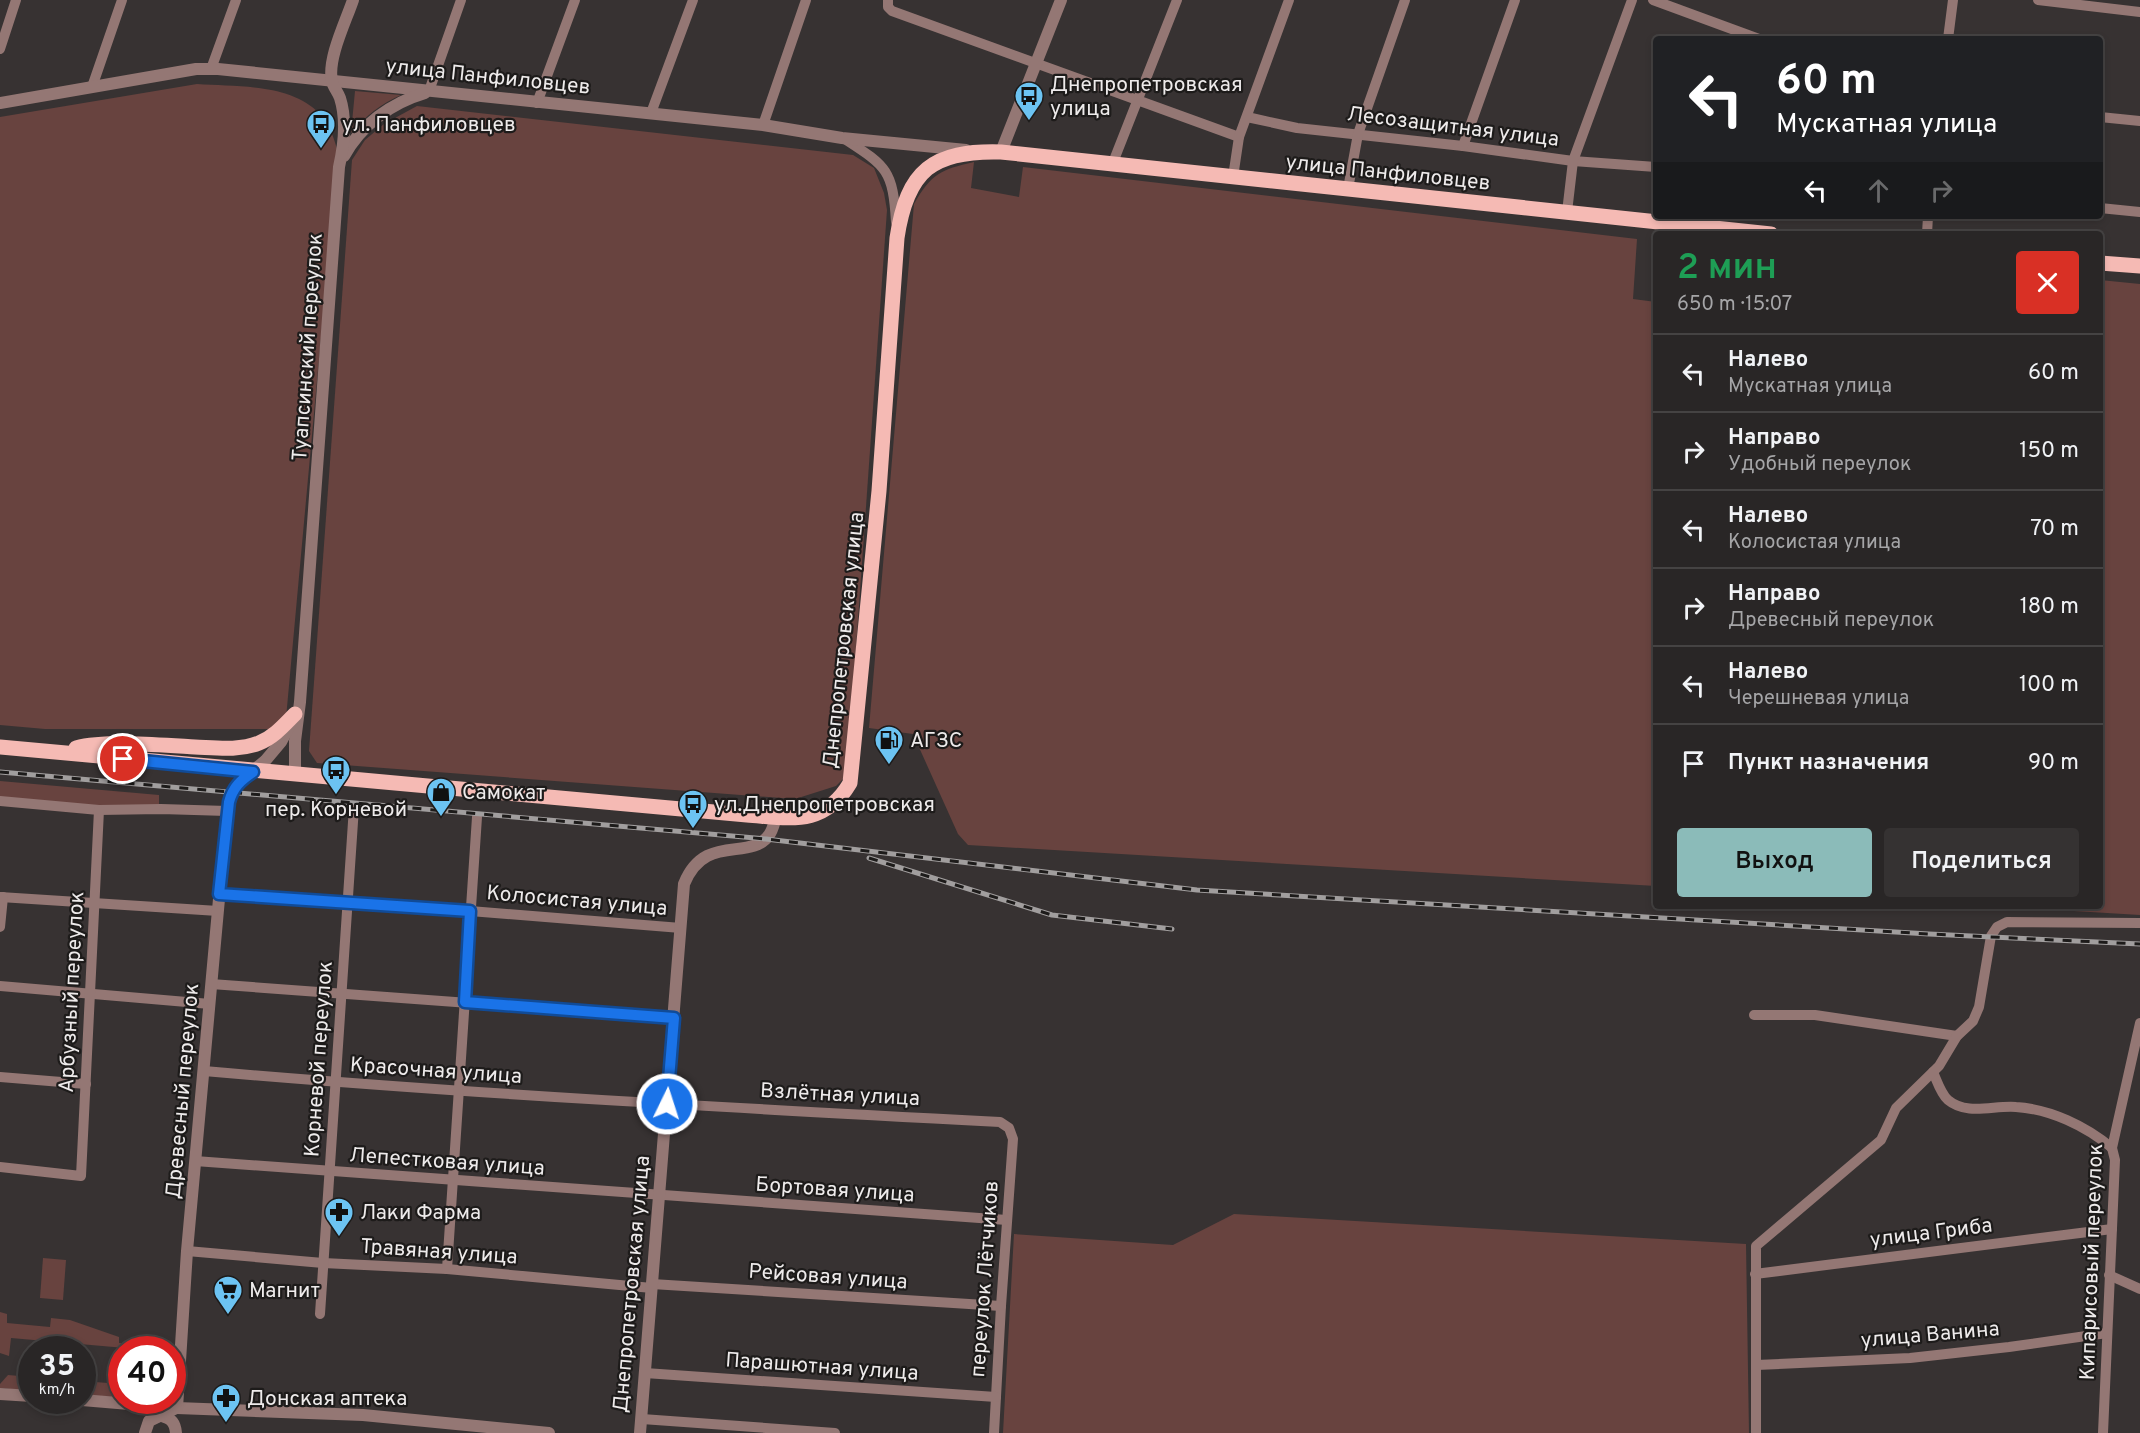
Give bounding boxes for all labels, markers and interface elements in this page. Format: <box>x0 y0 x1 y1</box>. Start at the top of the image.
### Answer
street label: улица Панфиловцев <box>384 53 592 102</box>
text: 60 m <box>1776 56 1877 109</box>
icon: left <box>1677 60 1755 138</box>
place label: Днепропетровская улица <box>1050 72 1243 123</box>
bus stop icon: Днепропетровская улица <box>1013 80 1045 122</box>
street label: Лесозащитная улица <box>1345 101 1560 154</box>
bus stop icon: ул. Панфиловцев <box>305 108 337 150</box>
text: Мускатная улица <box>1776 108 1997 142</box>
place label: ул. Панфиловцев <box>342 112 516 139</box>
street label: улица Панфиловцев <box>1284 149 1492 198</box>
icon: left <box>1799 174 1832 207</box>
icon: ahead <box>1862 174 1895 207</box>
icon: right <box>1925 174 1958 207</box>
street label: Туапсинский переулок <box>287 232 330 462</box>
text: 2 мин <box>1677 246 1777 292</box>
button: close <box>2016 251 2079 314</box>
text: 650 m · 15:07 <box>1677 292 1792 318</box>
text: Налево <box>1728 347 1808 374</box>
icon: left <box>1677 357 1710 390</box>
text: 60 m <box>2028 360 2079 387</box>
text: Мускатная улица <box>1728 374 1892 400</box>
text: Направо <box>1728 425 1820 452</box>
icon: right <box>1677 435 1710 468</box>
text: 150 m <box>2019 438 2079 465</box>
text: Удобный переулок <box>1728 452 1911 478</box>
text: Налево <box>1728 503 1808 530</box>
street label: Днепропетровская улица <box>818 510 871 770</box>
icon: left <box>1677 513 1710 546</box>
text: 70 m <box>2030 516 2079 543</box>
text: Колосистая улица <box>1728 530 1901 556</box>
text: Направо <box>1728 581 1820 608</box>
icon: right <box>1677 591 1710 624</box>
text: 180 m <box>2020 594 2079 621</box>
text: Древесный переулок <box>1728 608 1934 634</box>
text: Налево <box>1728 659 1808 686</box>
icon: left <box>1677 669 1710 702</box>
text: 100 m <box>2019 672 2079 699</box>
text: Черешневая улица <box>1728 686 1909 712</box>
fuel station icon: АГЗС <box>873 724 905 766</box>
place label: АГЗС <box>910 728 962 755</box>
pin <box>97 733 148 784</box>
icon: arrive <box>106 742 139 775</box>
icon: arrive <box>1677 747 1710 780</box>
text: Пункт назначения <box>1728 750 1929 777</box>
text: 90 m <box>2028 750 2079 777</box>
bus stop icon: пер. Корневой <box>320 754 352 796</box>
shop icon: Самокат <box>425 776 457 818</box>
place label: Самокат <box>462 780 546 807</box>
bus stop icon: ул.Днепропетровская <box>677 788 709 830</box>
place label: ул.Днепропетровская <box>714 792 935 819</box>
place label: пер. Корневой <box>265 797 407 824</box>
button: Выход <box>1677 828 1872 897</box>
button: Поделиться <box>1884 828 2079 897</box>
street label: Колосистая улица <box>485 880 668 923</box>
street label: Арбузный переулок <box>54 891 91 1093</box>
street label: Корневой переулок <box>299 960 340 1158</box>
street label: Древесный переулок <box>161 982 206 1200</box>
street label: Красочная улица <box>349 1052 523 1091</box>
position arrow <box>635 1072 699 1136</box>
street label: Взлётная улица <box>759 1078 921 1113</box>
street label: Лепестковая улица <box>348 1142 545 1183</box>
street label: Кипарисовый переулок <box>2075 1143 2110 1381</box>
street label: Днепропетровская улица <box>608 1154 657 1414</box>
street label: Бортовая улица <box>755 1171 915 1210</box>
street label: переулок Лётчиков <box>965 1180 1006 1378</box>
pharmacy icon: Лаки Фарма <box>323 1196 355 1238</box>
place label: Лаки Фарма <box>360 1200 481 1227</box>
street label: улица Гриба <box>1868 1213 1994 1254</box>
street label: Травяная улица <box>359 1234 518 1271</box>
street label: Рейсовая улица <box>747 1258 908 1297</box>
supermarket icon: Магнит <box>212 1274 244 1316</box>
place label: Магнит <box>249 1278 320 1305</box>
street label: улица Ванина <box>1860 1316 2001 1355</box>
speed limit sign: 40 <box>108 1336 186 1414</box>
street label: Парашютная улица <box>724 1347 919 1388</box>
text: 35 <box>39 1349 75 1386</box>
text: km/h <box>39 1381 75 1400</box>
pharmacy icon: Донская аптека <box>210 1382 242 1424</box>
place label: Донская аптека <box>247 1386 407 1413</box>

